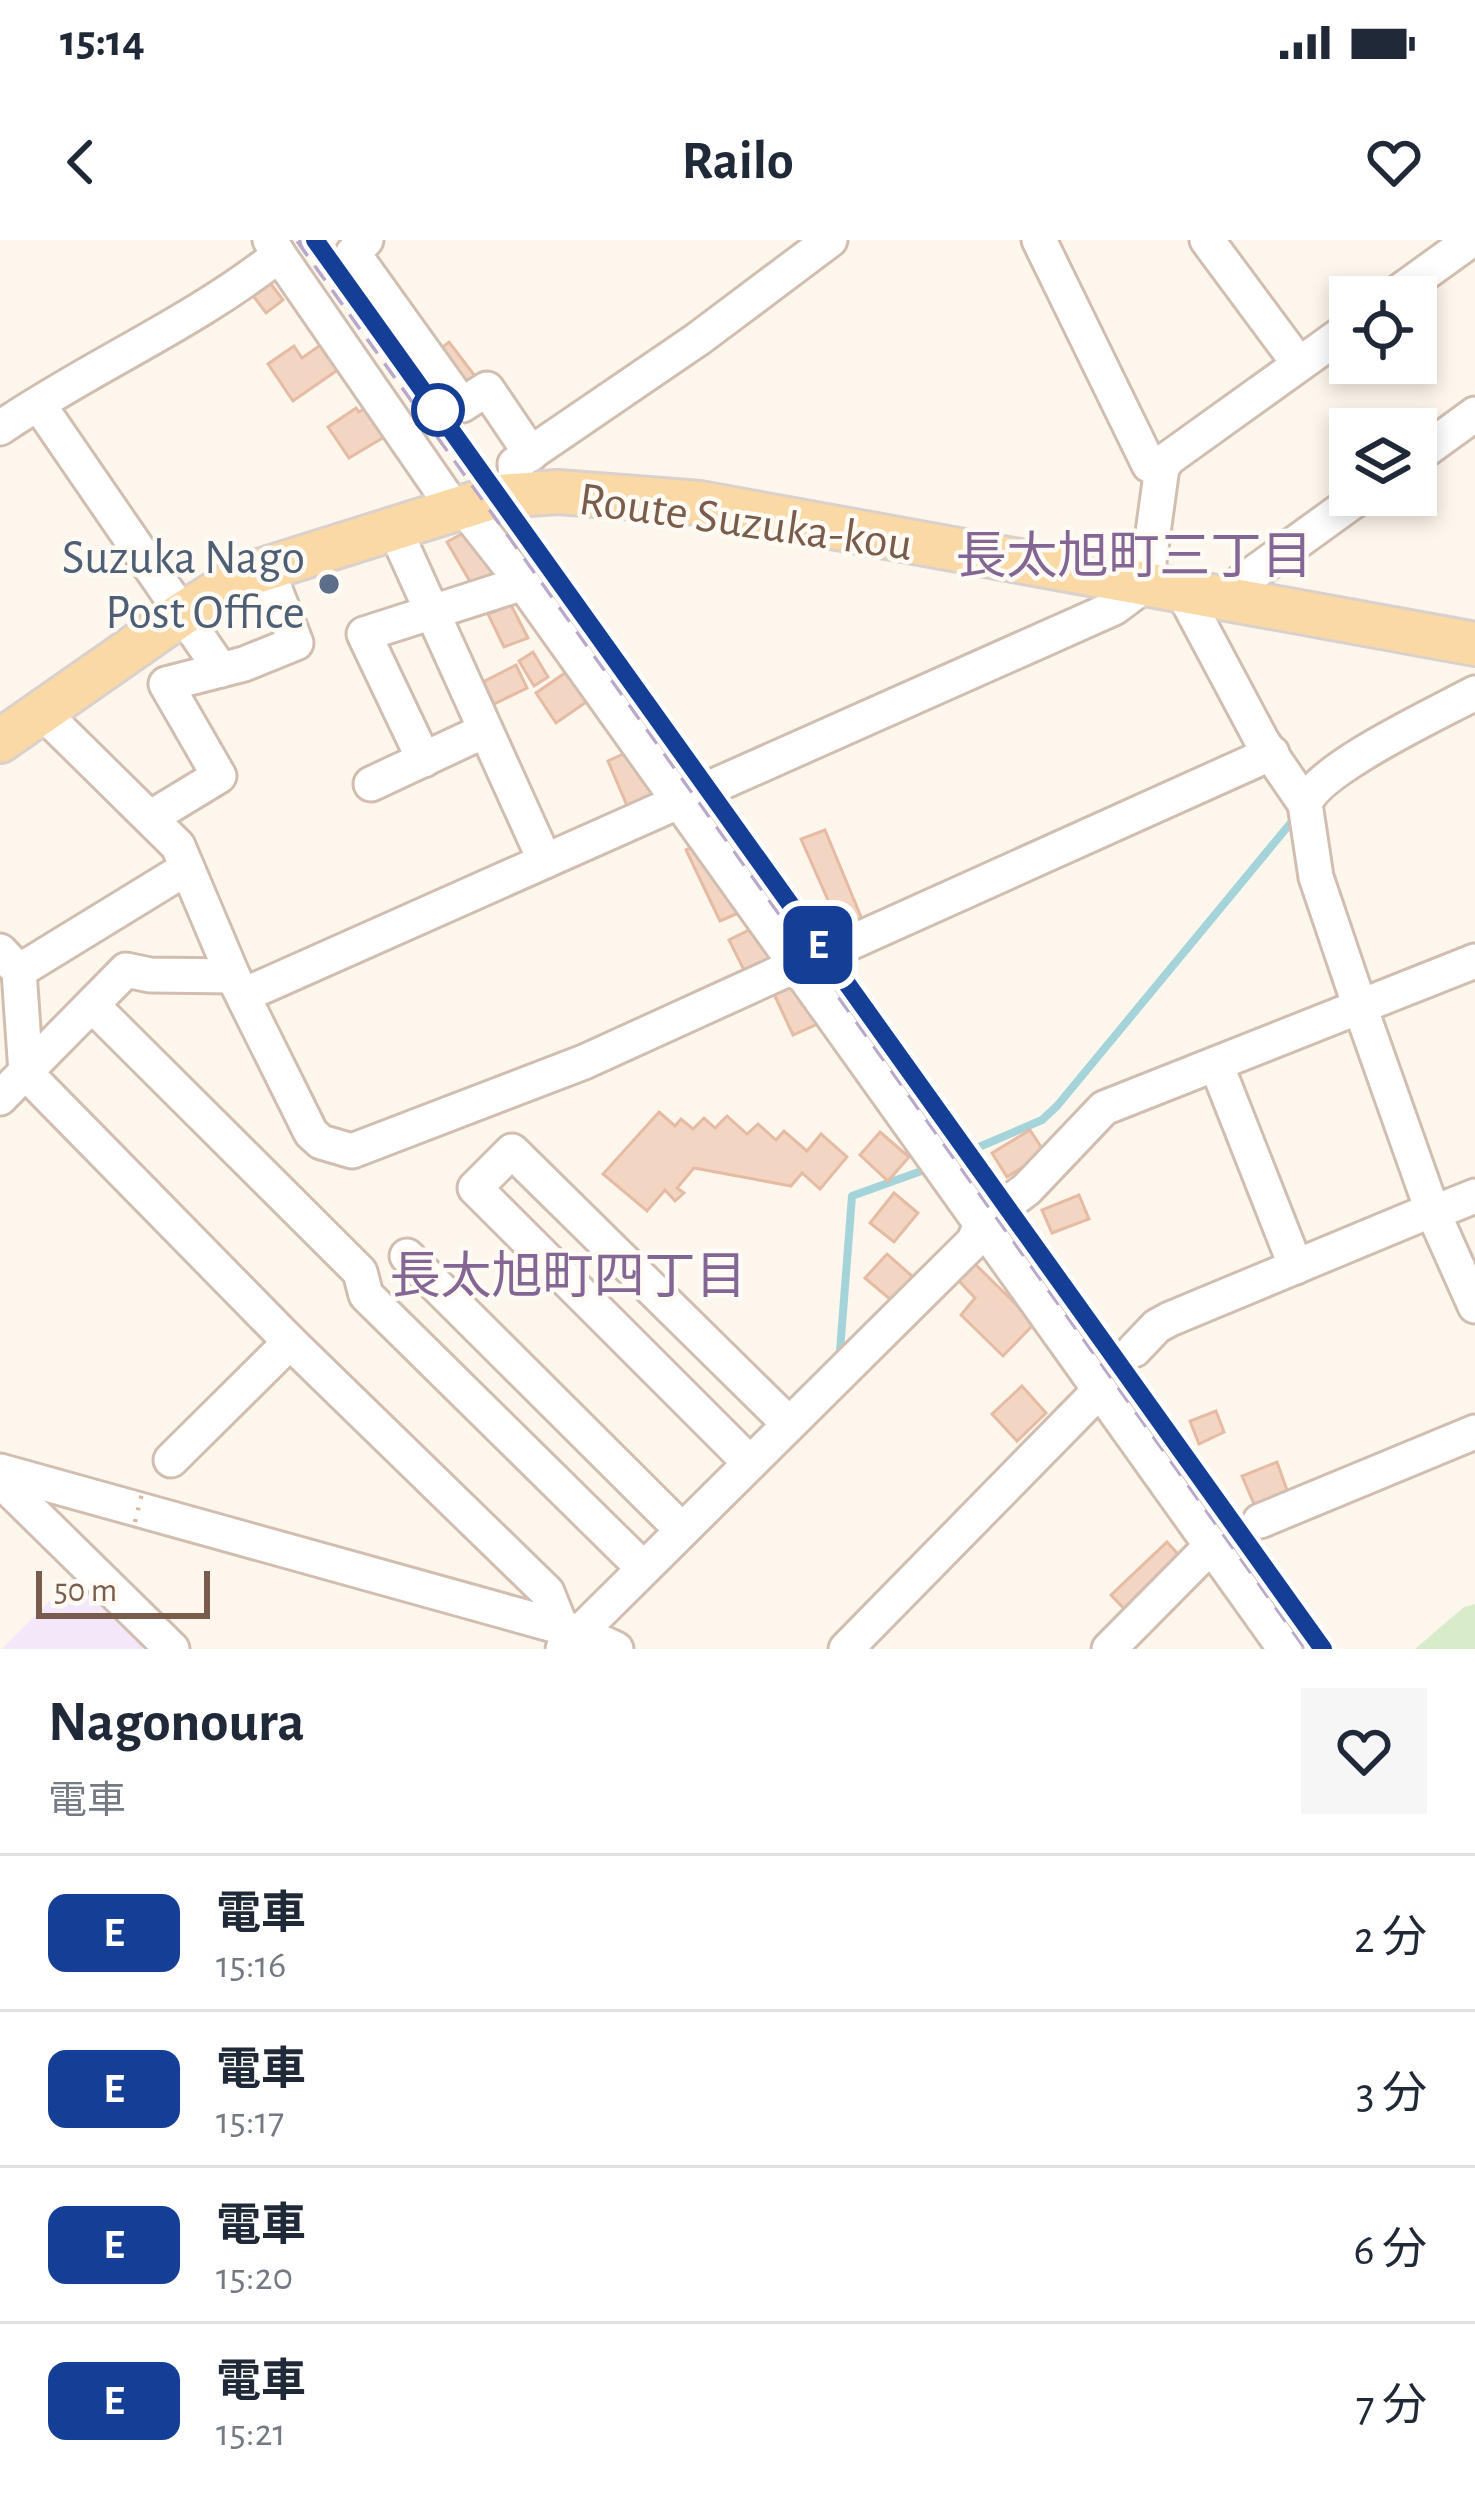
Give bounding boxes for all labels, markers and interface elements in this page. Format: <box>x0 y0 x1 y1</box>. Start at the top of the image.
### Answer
text: 15:14 <box>60 19 145 64</box>
icon: back <box>48 129 114 195</box>
icon: heart <box>1361 129 1427 195</box>
text: Railo <box>681 135 794 189</box>
map controls <box>1329 276 1437 516</box>
button: locate <box>1329 276 1437 384</box>
unlabelled marker <box>413 385 463 435</box>
button: layers <box>1329 408 1437 516</box>
street label: Route Suzuka-kou <box>576 476 915 570</box>
district label: 長太旭町三丁目 <box>955 529 1313 583</box>
place label: Suzuka Nago Post Office <box>62 535 305 638</box>
marker: Suzuka Nago Post Office <box>316 571 342 597</box>
line badge: E <box>779 906 857 984</box>
text: E <box>807 924 829 966</box>
district label: 長太旭町四丁目 <box>389 1249 747 1303</box>
scale bar <box>36 1565 210 1618</box>
text: 50 m <box>54 1575 117 1608</box>
button: heart <box>1301 1688 1427 1814</box>
text: Nagonoura <box>48 1694 305 1751</box>
text: 電車 <box>48 1782 126 1821</box>
text: 電車 <box>216 1892 306 1937</box>
text: E <box>103 1912 125 1954</box>
text: 2 分 <box>1354 1916 1427 1961</box>
text: 15:16 <box>216 1946 286 1985</box>
text: 電車 <box>216 2048 306 2093</box>
text: E <box>103 2068 125 2110</box>
text: 3 分 <box>1356 2072 1427 2117</box>
text: 15:17 <box>216 2102 284 2141</box>
text: 電車 <box>216 2204 306 2249</box>
text: E <box>103 2224 125 2266</box>
text: 6 分 <box>1353 2228 1427 2273</box>
text: 15:20 <box>216 2258 293 2297</box>
text: 電車 <box>216 2360 306 2405</box>
text: E <box>103 2380 125 2422</box>
text: 7 分 <box>1356 2384 1427 2429</box>
text: 15:21 <box>216 2414 286 2453</box>

